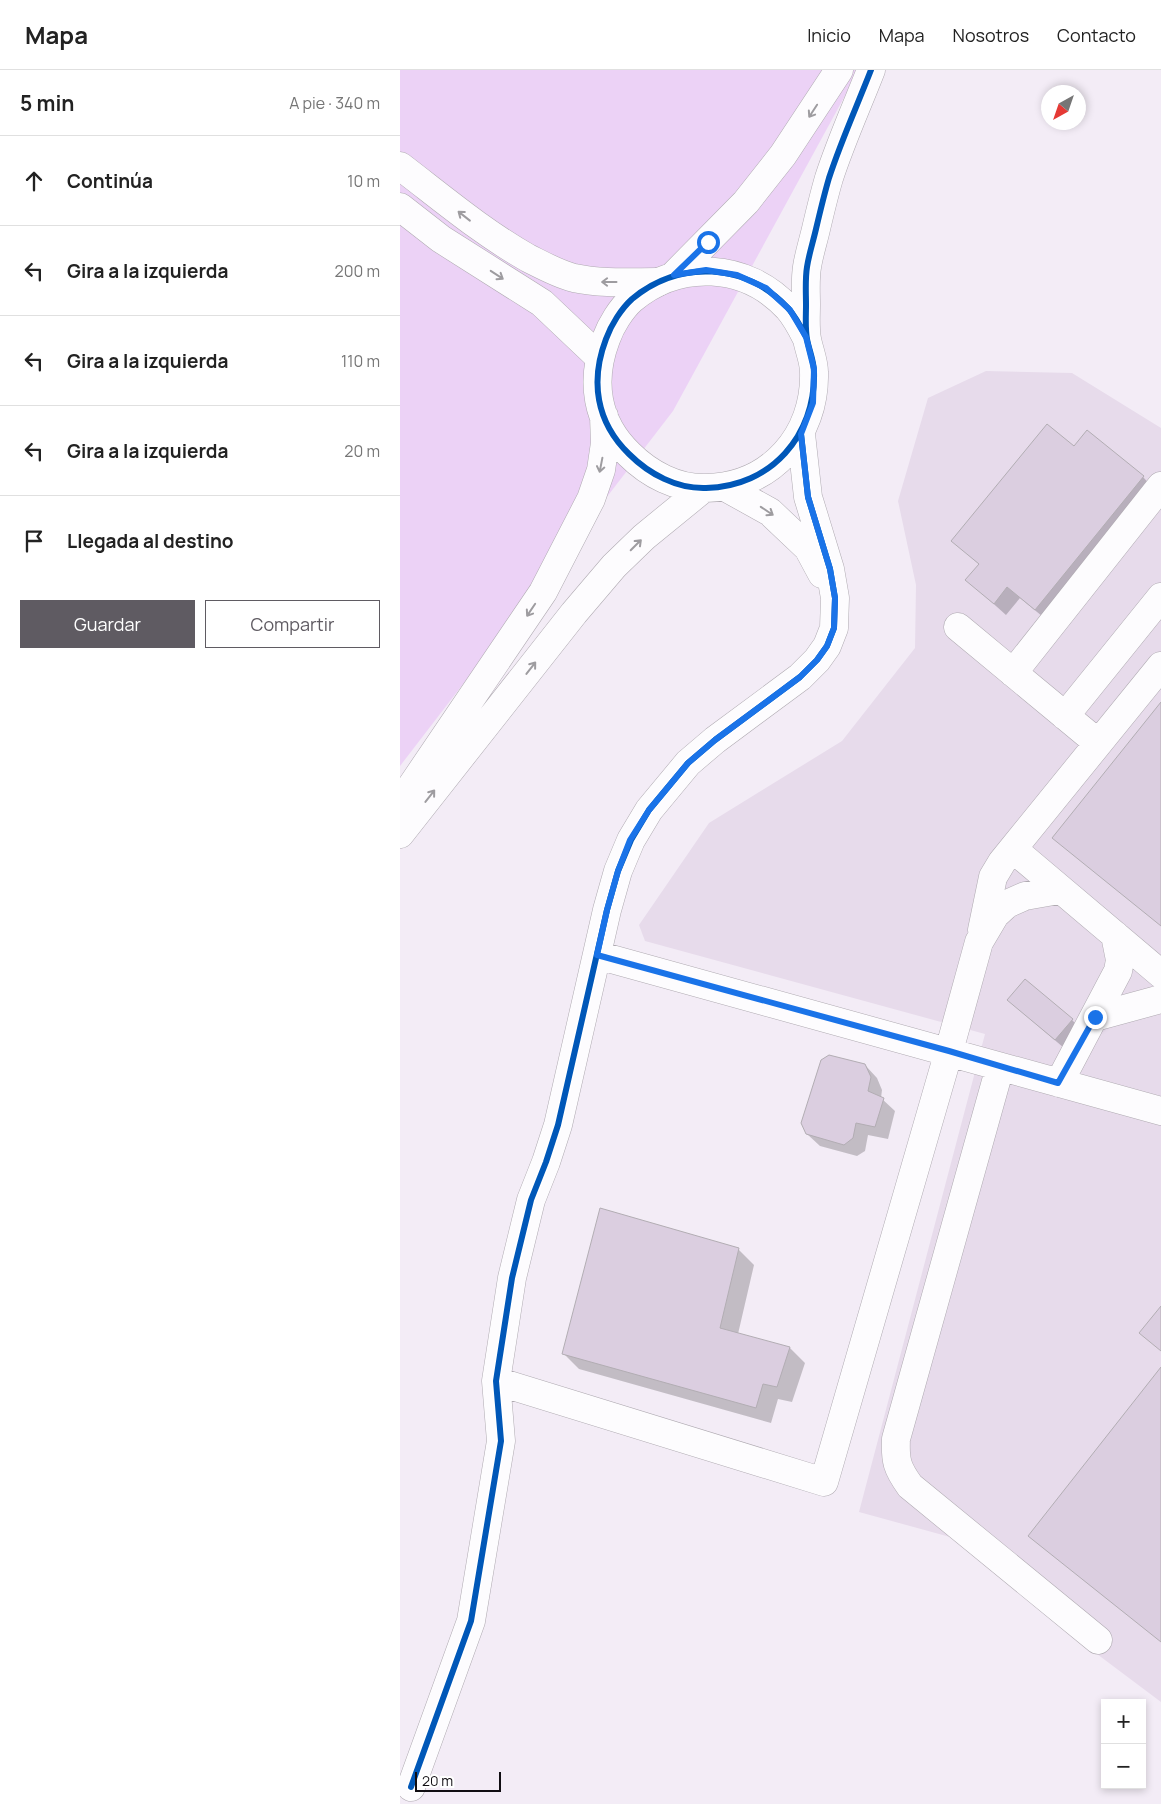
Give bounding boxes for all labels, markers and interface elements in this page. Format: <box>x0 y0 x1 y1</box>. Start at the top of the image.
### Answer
text: Mapa <box>25 18 88 51</box>
text: Inicio <box>807 23 851 47</box>
text: Mapa <box>879 23 925 47</box>
text: Nosotros <box>953 23 1029 47</box>
text: Contacto <box>1057 23 1136 47</box>
north arrow <box>1041 85 1086 130</box>
text: 5 min <box>20 89 74 117</box>
text: A pie · 340 m <box>289 92 380 114</box>
one-way arrow <box>807 103 817 117</box>
icon: ahead <box>20 167 48 195</box>
text: Continúa <box>67 168 153 194</box>
text: 10 m <box>347 170 380 192</box>
one-way arrow <box>458 210 471 221</box>
route start <box>697 231 720 254</box>
icon: left <box>20 257 48 285</box>
text: Gira a la izquierda <box>67 258 228 284</box>
text: 200 m <box>335 260 380 282</box>
one-way arrow <box>490 270 504 280</box>
one-way arrow <box>602 277 618 287</box>
icon: left <box>20 347 48 375</box>
text: Gira a la izquierda <box>67 348 228 374</box>
text: 110 m <box>341 350 380 372</box>
icon: left <box>20 437 48 465</box>
text: Gira a la izquierda <box>67 438 228 464</box>
text: 20 m <box>344 440 380 462</box>
one-way arrow <box>596 456 605 472</box>
one-way arrow <box>760 506 774 516</box>
icon: arrive <box>20 527 48 555</box>
text: Llegada al destino <box>67 528 234 554</box>
one-way arrow <box>630 538 642 551</box>
button: Guardar <box>20 600 195 648</box>
button: Compartir <box>205 600 380 648</box>
one-way arrow <box>526 603 536 617</box>
one-way arrow <box>525 662 536 675</box>
one-way arrow <box>425 790 436 803</box>
route end <box>1084 1006 1107 1029</box>
map controls <box>1101 1699 1146 1789</box>
button: + <box>1101 1699 1146 1744</box>
button: − <box>1101 1744 1146 1789</box>
scale bar <box>415 1769 501 1792</box>
text: 20 m <box>422 1771 453 1790</box>

